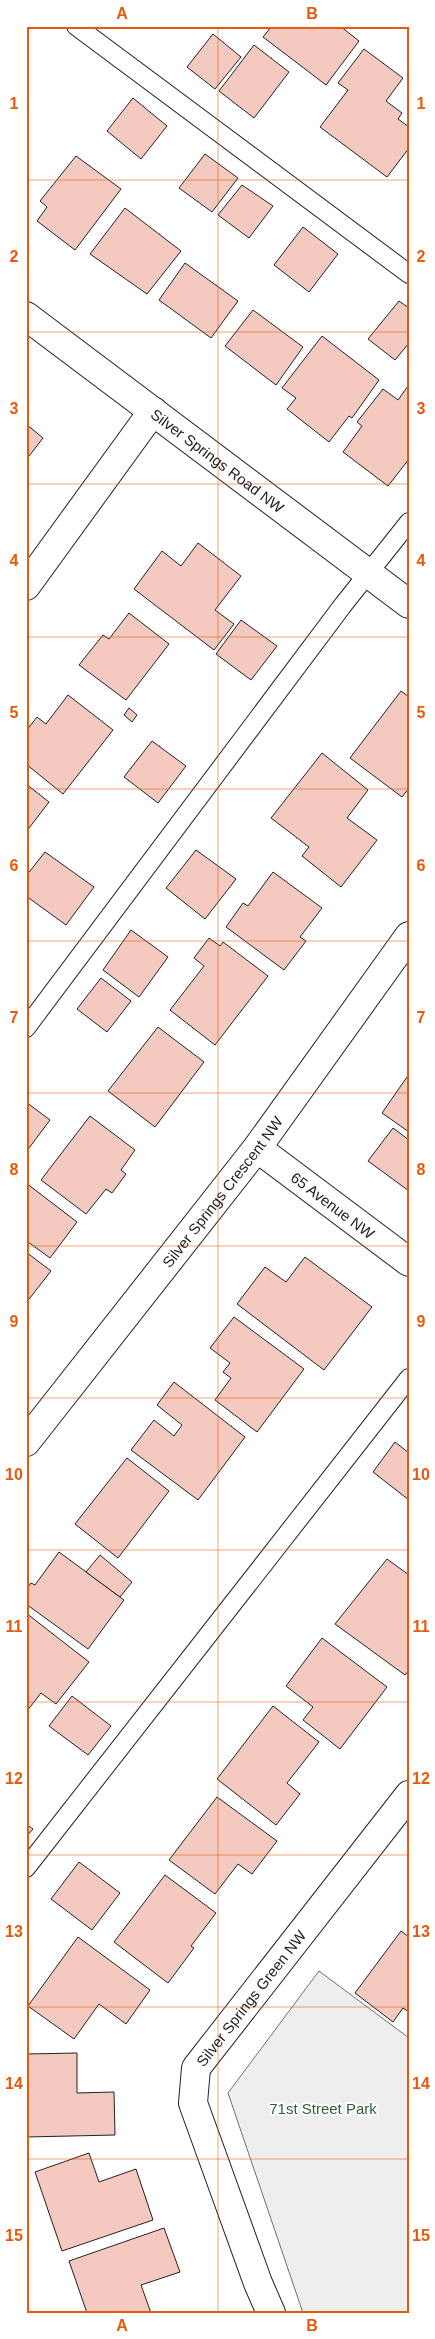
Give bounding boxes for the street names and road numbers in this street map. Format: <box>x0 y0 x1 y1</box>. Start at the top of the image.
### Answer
street label: Silver Springs Road NW <box>148 405 288 516</box>
street label: Silver Springs Crescent NW <box>158 1112 286 1270</box>
street label: 65 Avenue NW <box>288 1168 379 1242</box>
street label: Silver Springs Green NW <box>192 1926 309 2069</box>

